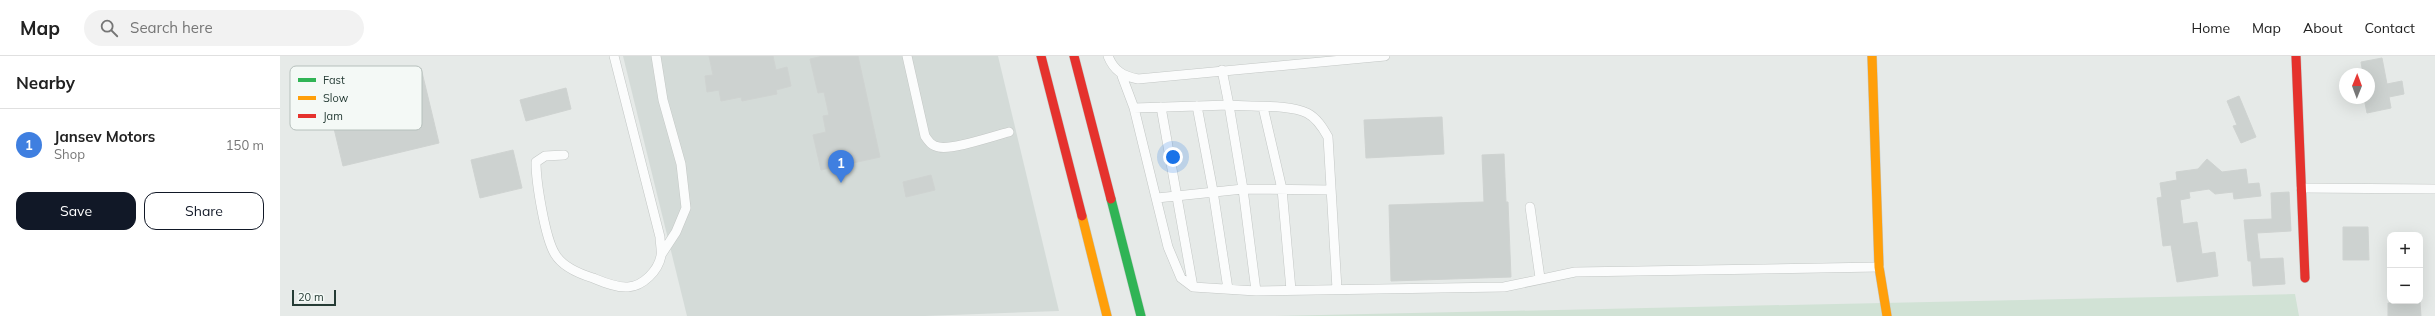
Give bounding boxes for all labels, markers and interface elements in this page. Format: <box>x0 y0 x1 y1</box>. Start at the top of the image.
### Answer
search box <box>84 10 364 46</box>
text: Map <box>20 16 60 40</box>
icon: search <box>98 17 120 39</box>
text: Search here <box>130 18 213 37</box>
text: Home <box>2191 19 2230 37</box>
text: Map <box>2252 19 2281 37</box>
text: About <box>2303 19 2343 37</box>
text: Contact <box>2365 19 2415 37</box>
legend <box>290 66 422 130</box>
north arrow <box>2339 68 2375 104</box>
text: Nearby <box>16 72 75 93</box>
text: Fast <box>323 73 345 87</box>
text: Slow <box>323 91 349 105</box>
text: Jam <box>323 109 343 123</box>
text: Jansev Motors <box>54 127 155 146</box>
text: 1 <box>25 137 33 153</box>
text: 150 m <box>226 137 264 153</box>
text: Shop <box>54 146 85 162</box>
your location <box>1163 147 1183 167</box>
pin: 1 <box>828 150 854 183</box>
button: Save <box>16 192 136 230</box>
button: Share <box>144 192 264 230</box>
map controls <box>2387 232 2423 304</box>
button: + <box>2387 232 2423 268</box>
button: − <box>2387 268 2423 304</box>
scale bar <box>292 288 336 307</box>
text: 20 m <box>298 290 324 304</box>

